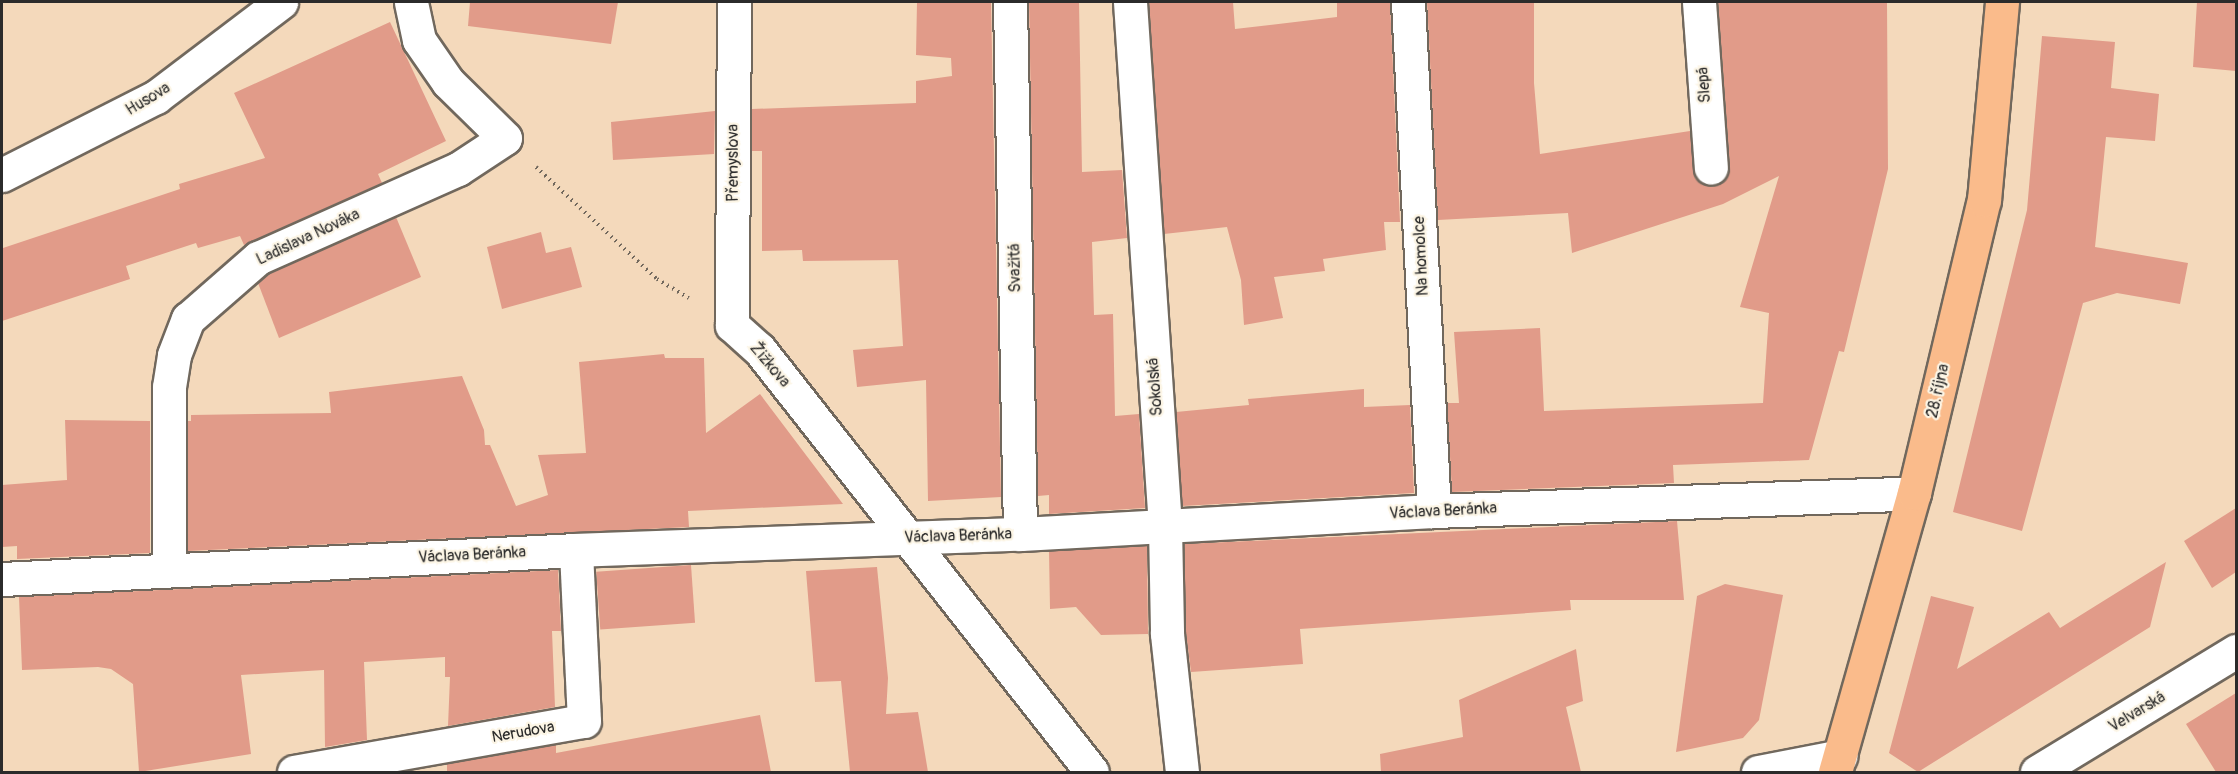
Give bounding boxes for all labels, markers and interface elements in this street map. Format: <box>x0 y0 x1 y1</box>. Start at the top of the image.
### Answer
street label: Slepá <box>1693 66 1715 104</box>
street label: Husova <box>122 78 174 120</box>
street label: Přemyslova <box>723 124 743 202</box>
street label: Ladislava Nováka <box>253 205 363 269</box>
street label: Na homolce <box>1409 216 1433 296</box>
street label: Svažitá <box>1005 243 1025 293</box>
street label: Žižkova <box>746 339 794 391</box>
street label: Sokolská <box>1143 357 1167 417</box>
street label: 28. října <box>1922 362 1954 420</box>
street label: Václava Beránka <box>1389 499 1497 523</box>
street label: Václava Beránka <box>904 525 1012 547</box>
street label: Václava Beránka <box>418 543 526 567</box>
street label: Velvarská <box>2105 688 2169 736</box>
street label: Nerudova <box>490 717 556 747</box>

